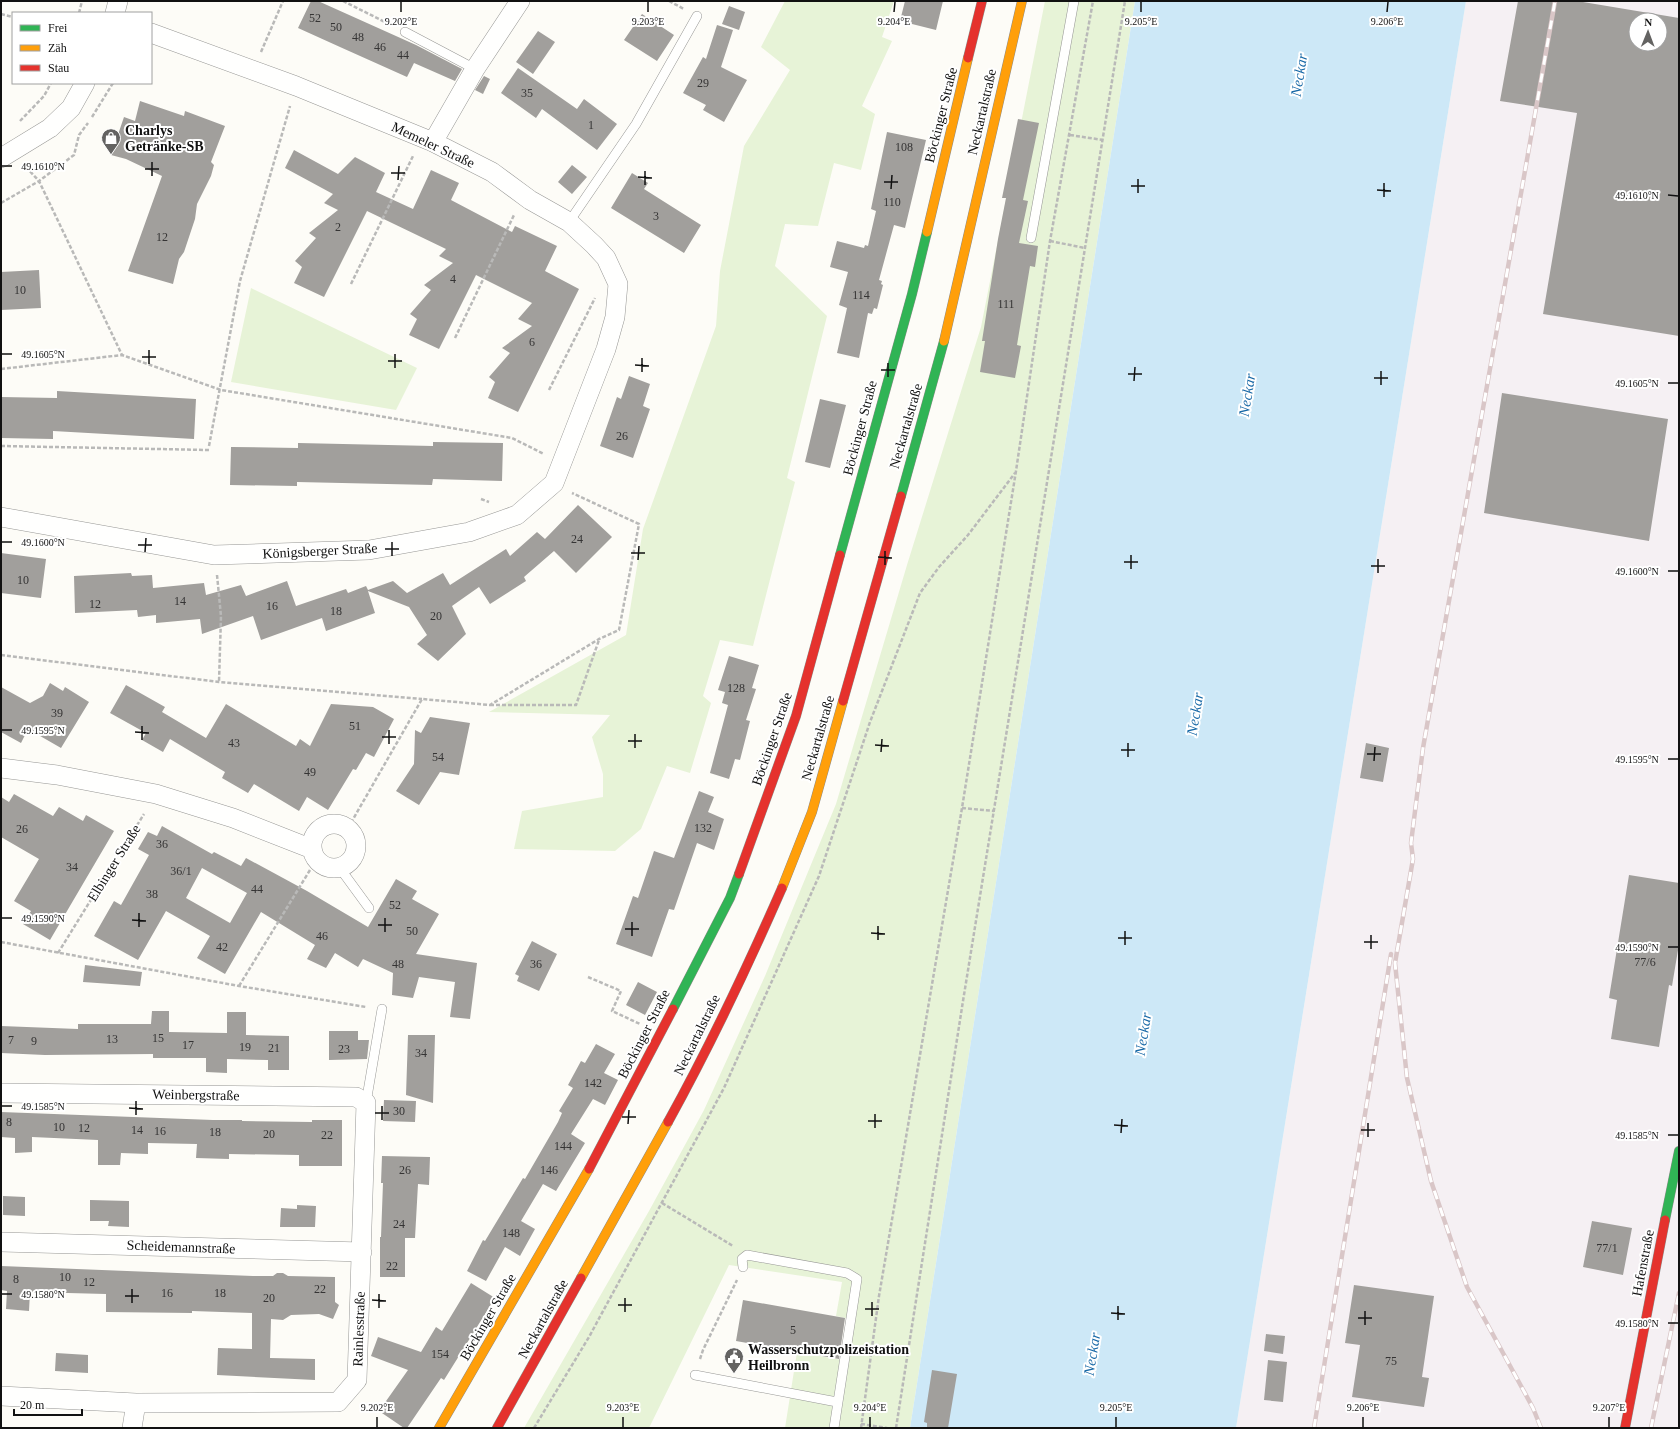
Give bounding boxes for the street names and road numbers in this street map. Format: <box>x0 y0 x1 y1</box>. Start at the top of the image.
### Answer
street label: Böckinger Straße <box>922 66 960 164</box>
street label: Neckartalstraße <box>965 68 999 156</box>
street label: Memeler Straße <box>389 119 477 171</box>
street label: Böckinger Straße <box>840 379 880 477</box>
street label: Neckartalstraße <box>887 382 925 470</box>
street label: Königsberger Straße <box>262 540 378 562</box>
street label: Böckinger Straße <box>749 690 795 788</box>
street label: Neckartalstraße <box>799 694 837 782</box>
street label: Elbinger Straße <box>84 822 144 904</box>
street label: Böckinger Straße <box>615 987 673 1081</box>
street label: Neckartalstraße <box>671 992 723 1078</box>
street label: Weinbergstraße <box>152 1087 240 1103</box>
street label: Hafenstraße <box>1629 1228 1657 1298</box>
street label: Scheidemannstraße <box>126 1238 236 1256</box>
street label: Böckinger Straße <box>457 1271 519 1363</box>
street label: Neckartalstraße <box>515 1277 571 1361</box>
street label: Rainlesstraße <box>350 1291 368 1367</box>

